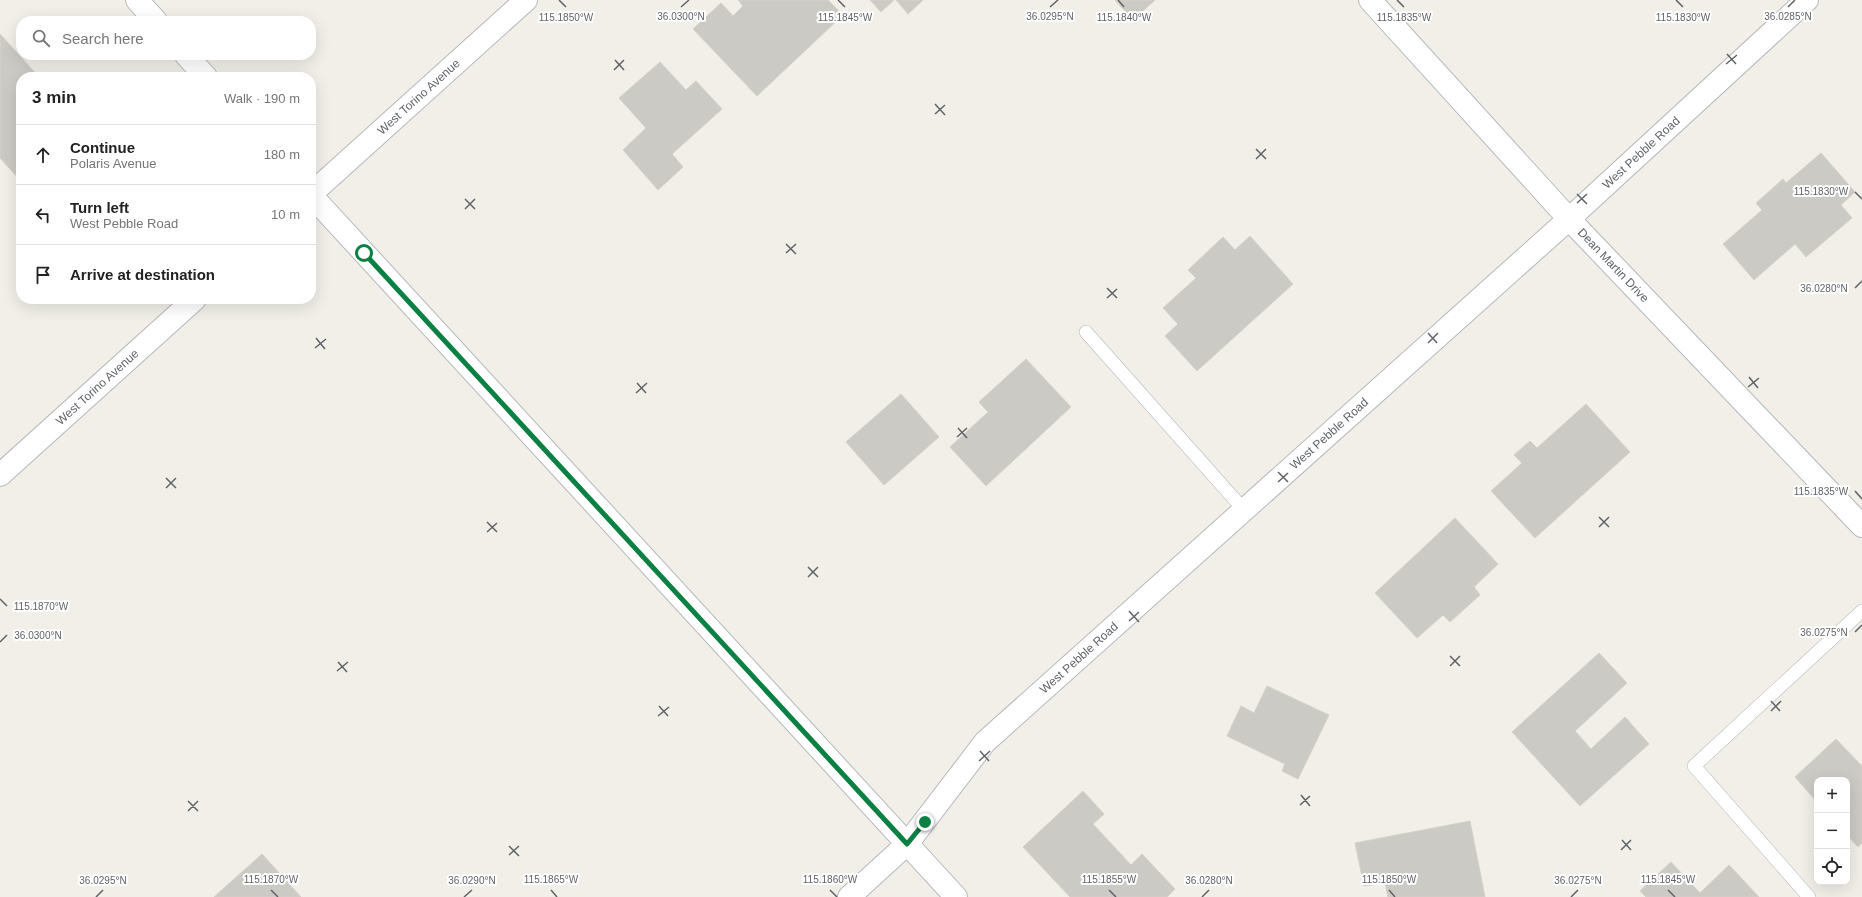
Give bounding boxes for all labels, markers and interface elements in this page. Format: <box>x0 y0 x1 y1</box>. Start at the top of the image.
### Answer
text: 36.0300°N <box>657 11 705 22</box>
text: 36.0295°N <box>1026 11 1074 22</box>
text: 36.0285°N <box>1764 11 1812 22</box>
text: 115.1850°W <box>539 12 594 23</box>
text: 115.1845°W <box>818 12 873 23</box>
text: 115.1840°W <box>1097 12 1152 23</box>
text: 115.1835°W <box>1377 12 1432 23</box>
text: 115.1830°W <box>1656 12 1711 23</box>
search box <box>16 16 316 60</box>
icon: search <box>30 27 52 49</box>
text: Search here <box>62 30 144 47</box>
street label: West Torino Avenue <box>375 56 463 138</box>
text: 3 min <box>32 88 76 107</box>
text: Walk · 190 m <box>224 91 300 106</box>
street label: West Pebble Road <box>1600 114 1683 192</box>
text: Continue <box>70 139 135 156</box>
icon: ahead <box>32 144 54 166</box>
text: 180 m <box>264 147 300 162</box>
text: Polaris Avenue <box>70 156 157 171</box>
text: 115.1830°W <box>1794 186 1849 197</box>
text: Turn left <box>70 199 129 216</box>
icon: left <box>32 204 54 226</box>
text: 10 m <box>271 207 300 222</box>
text: West Pebble Road <box>70 216 178 231</box>
street label: Dean Martin Drive <box>1575 226 1652 305</box>
route start <box>355 244 373 262</box>
icon: arrive <box>32 264 54 286</box>
text: Arrive at destination <box>70 266 215 283</box>
text: 36.0280°N <box>1800 283 1848 294</box>
street label: West Torino Avenue <box>53 346 142 428</box>
street label: West Pebble Road <box>1287 395 1371 472</box>
text: 115.1835°W <box>1794 486 1849 497</box>
text: 115.1870°W <box>14 601 69 612</box>
street label: West Pebble Road <box>1037 619 1121 696</box>
text: 36.0275°N <box>1800 627 1848 638</box>
text: 36.0300°N <box>14 630 62 641</box>
map controls <box>1814 777 1850 885</box>
button: + <box>1814 777 1850 813</box>
route end <box>916 813 934 831</box>
button: − <box>1814 813 1850 849</box>
button: locate <box>1814 849 1850 885</box>
text: 115.1870°W <box>244 874 299 885</box>
text: 115.1865°W <box>524 874 579 885</box>
text: 115.1860°W <box>803 874 858 885</box>
text: 115.1855°W <box>1082 874 1137 885</box>
text: 115.1850°W <box>1362 874 1417 885</box>
text: 115.1845°W <box>1641 874 1696 885</box>
text: 36.0295°N <box>79 875 127 886</box>
text: 36.0290°N <box>448 875 496 886</box>
text: 36.0280°N <box>1185 875 1233 886</box>
text: 36.0275°N <box>1554 875 1602 886</box>

